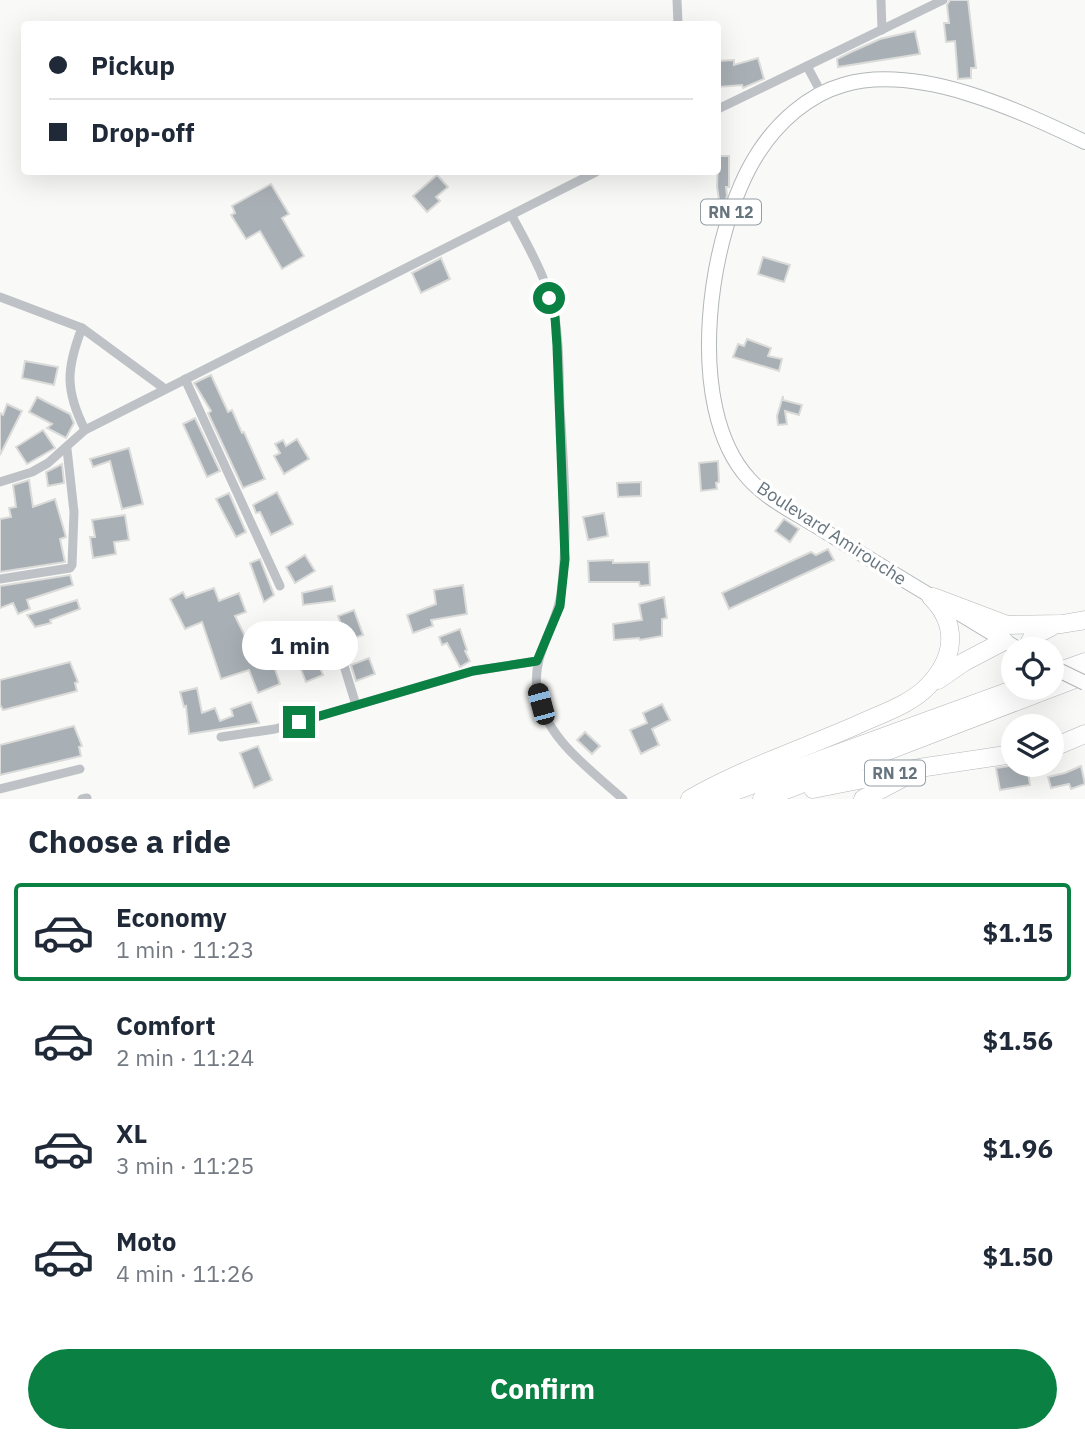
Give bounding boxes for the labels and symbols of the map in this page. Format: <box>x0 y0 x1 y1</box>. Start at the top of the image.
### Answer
road number: RN 12 <box>701 200 761 224</box>
route start <box>533 282 565 314</box>
street label: Boulevard Amirouche <box>753 476 911 590</box>
callout: 1 min <box>241 620 357 670</box>
car <box>526 681 557 727</box>
route end <box>283 706 315 738</box>
road number: RN 12 <box>865 760 925 786</box>

